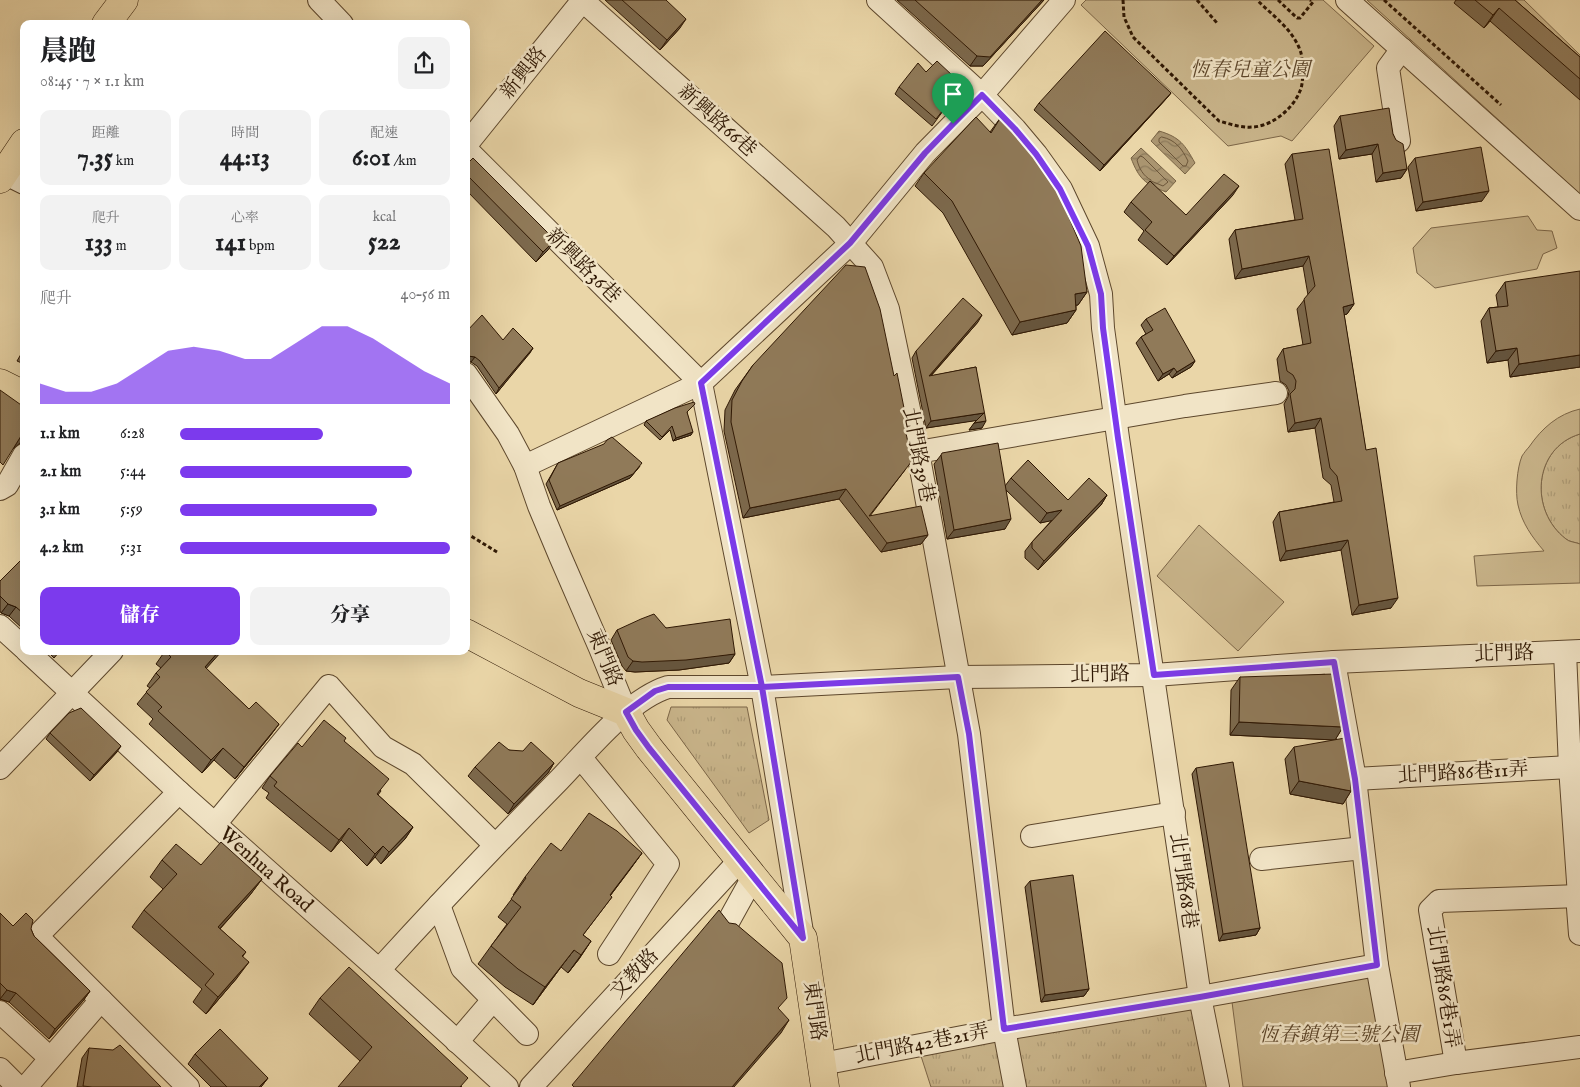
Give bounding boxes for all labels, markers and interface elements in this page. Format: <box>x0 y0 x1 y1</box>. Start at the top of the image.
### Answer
text: 晨跑 <box>40 35 96 70</box>
button: share <box>398 37 450 89</box>
street label: 新興路 <box>495 42 553 104</box>
park label: 恆春兒童公園 <box>1190 58 1313 83</box>
text: 08:45 · 7 × 1.1 km <box>40 72 144 92</box>
pin <box>932 73 974 124</box>
street label: 新興路66巷 <box>673 79 761 163</box>
icon: arrive <box>939 80 967 108</box>
text: 距離 <box>92 124 120 142</box>
text: 時間 <box>231 124 259 142</box>
text: 配速 <box>370 124 398 142</box>
text: 7.35 <box>77 142 113 174</box>
text: 44:13 <box>220 142 270 174</box>
text: 6:01 <box>352 142 391 174</box>
text: km <box>113 152 134 170</box>
text: /km <box>391 152 417 170</box>
text: kcal <box>373 208 396 226</box>
text: 爬升 <box>92 209 120 227</box>
text: 心率 <box>231 209 259 227</box>
street label: 新興路36巷 <box>540 223 626 309</box>
text: 522 <box>368 226 401 258</box>
text: 133 <box>85 227 113 259</box>
text: 141 <box>215 227 246 259</box>
text: m <box>113 237 127 255</box>
text: bpm <box>246 237 275 255</box>
text: 40–56 m <box>401 285 450 305</box>
text: 爬升 <box>40 289 72 309</box>
street label: 北門路39巷 <box>897 405 939 505</box>
text: 1.1 km <box>40 424 80 444</box>
text: 6:28 <box>120 424 145 444</box>
text: 2.1 km <box>40 462 81 482</box>
text: 5:44 <box>120 462 146 482</box>
text: 3.1 km <box>40 500 80 520</box>
text: 5:59 <box>120 500 143 520</box>
text: 4.2 km <box>40 538 84 558</box>
text: 5:31 <box>120 538 142 558</box>
button: 儲存 <box>40 587 240 645</box>
button: 分享 <box>250 587 450 645</box>
street label: 東門路 <box>581 626 627 690</box>
street label: 北門路 <box>1474 640 1534 668</box>
street label: 北門路 <box>1070 662 1130 688</box>
street label: 北門路86巷11弄 <box>1397 757 1529 789</box>
street label: Wenhua Road <box>214 821 318 918</box>
street label: 北門路68巷 <box>1164 832 1202 930</box>
street label: 北門路86巷1弄 <box>1421 924 1465 1050</box>
street label: 文教路 <box>605 944 665 1004</box>
street label: 東門路 <box>797 980 831 1042</box>
street label: 北門路42巷21弄 <box>853 1019 991 1069</box>
park label: 恆春鎮第三號公園 <box>1259 1023 1422 1048</box>

